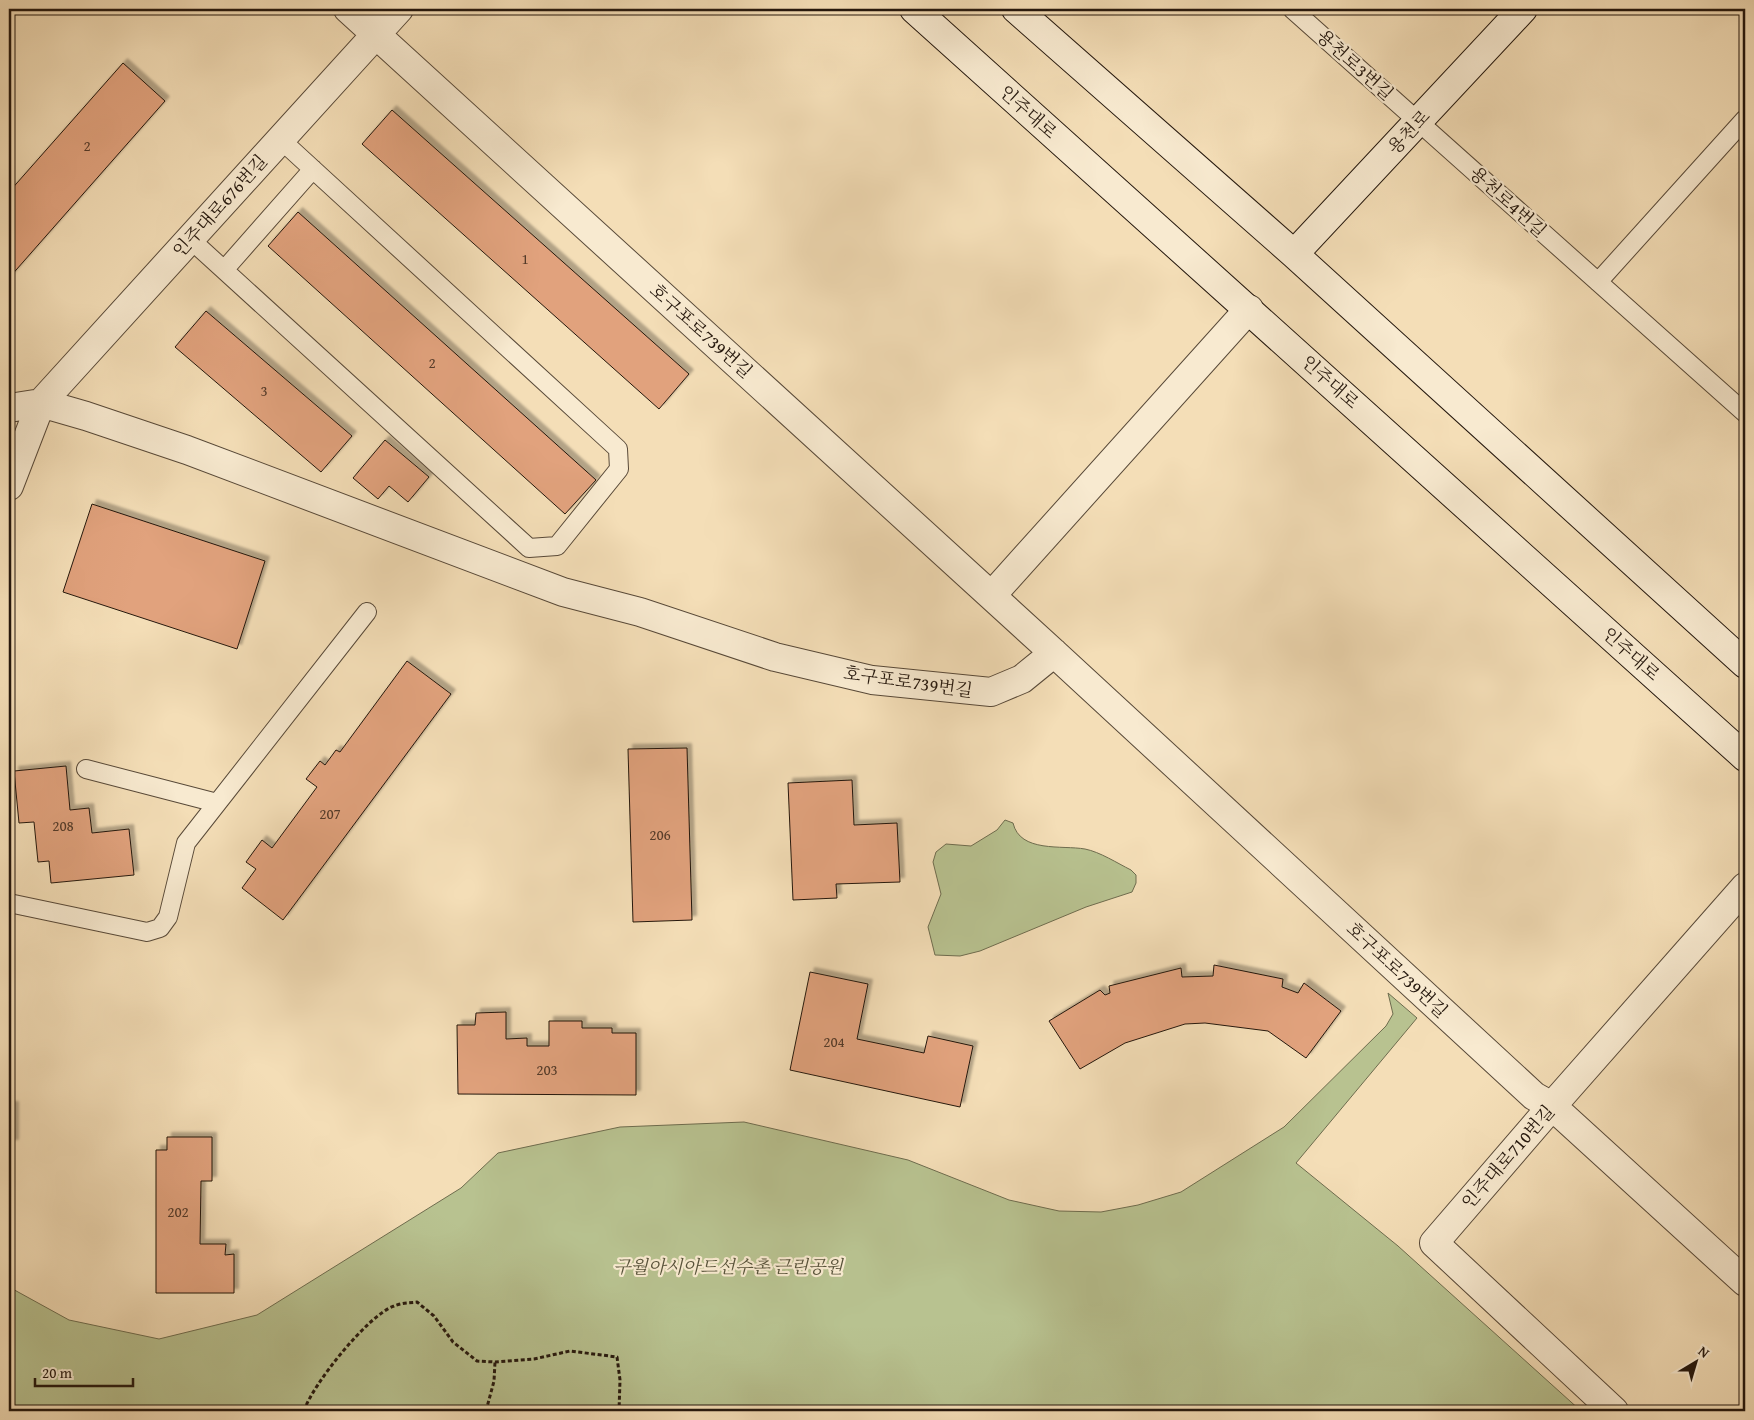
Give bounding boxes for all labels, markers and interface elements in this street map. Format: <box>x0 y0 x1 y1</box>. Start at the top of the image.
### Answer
street label: 용천로3번길 <box>1311 23 1400 107</box>
street label: 인주대로 <box>993 78 1063 145</box>
street label: 용천로 <box>1381 103 1436 160</box>
house number: 2 <box>83 135 91 156</box>
street label: 인주대로676번길 <box>166 148 273 263</box>
street label: 용천로4번길 <box>1464 160 1553 244</box>
house number: 1 <box>521 248 529 269</box>
street label: 호구포로739번길 <box>644 277 759 384</box>
street label: 인주대로 <box>1295 348 1365 415</box>
house number: 2 <box>428 352 436 373</box>
house number: 3 <box>260 380 268 401</box>
street label: 인주대로 <box>1596 620 1666 687</box>
street label: 호구포로739번길 <box>842 659 974 704</box>
house number: 207 <box>319 803 341 824</box>
house number: 208 <box>52 815 74 836</box>
house number: 206 <box>649 824 671 845</box>
street label: 호구포로739번길 <box>1340 915 1454 1024</box>
house number: 204 <box>823 1031 845 1052</box>
house number: 203 <box>536 1059 558 1080</box>
street label: 인주대로710번길 <box>1455 1099 1561 1215</box>
house number: 202 <box>167 1201 189 1222</box>
park label: 구월아시아드선수촌 근린공원 <box>613 1253 844 1280</box>
north arrow <box>1672 1338 1722 1388</box>
text: N <box>1694 1341 1714 1363</box>
scale bar <box>35 1355 132 1387</box>
text: 20 m <box>42 1362 73 1383</box>

